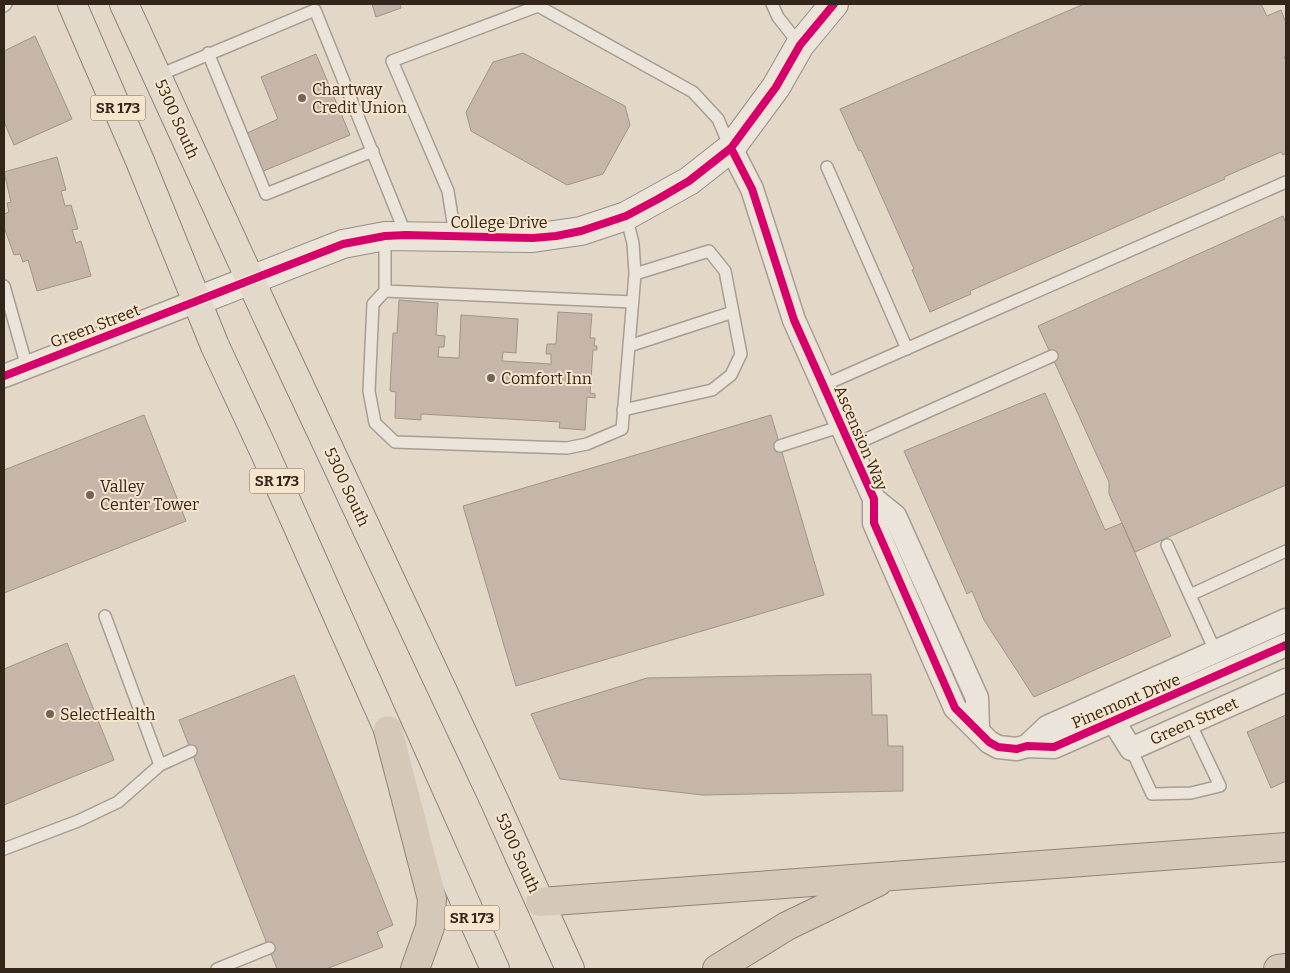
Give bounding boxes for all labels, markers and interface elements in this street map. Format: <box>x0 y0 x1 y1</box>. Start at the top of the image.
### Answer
street label: 5300 South <box>151 76 203 162</box>
place label: Chartway Credit Union <box>312 80 407 117</box>
marker: Chartway Credit Union <box>296 92 308 104</box>
road number: SR 173 <box>90 96 146 120</box>
street label: College Drive <box>450 213 548 232</box>
street label: Green Street <box>47 300 143 352</box>
place label: Comfort Inn <box>501 369 592 388</box>
marker: Comfort Inn <box>485 372 497 384</box>
street label: Ascension Way <box>830 383 892 494</box>
street label: 5300 South <box>320 444 374 530</box>
road number: SR 173 <box>250 468 304 494</box>
place label: Valley Center Tower <box>100 477 199 514</box>
marker: Valley Center Tower <box>84 489 96 501</box>
street label: Pinemont Drive <box>1069 670 1183 732</box>
street label: Green Street <box>1147 693 1241 749</box>
place label: SelectHealth <box>60 705 155 724</box>
marker: SelectHealth <box>44 708 56 720</box>
street label: 5300 South <box>492 810 544 896</box>
road number: SR 173 <box>444 906 500 930</box>

